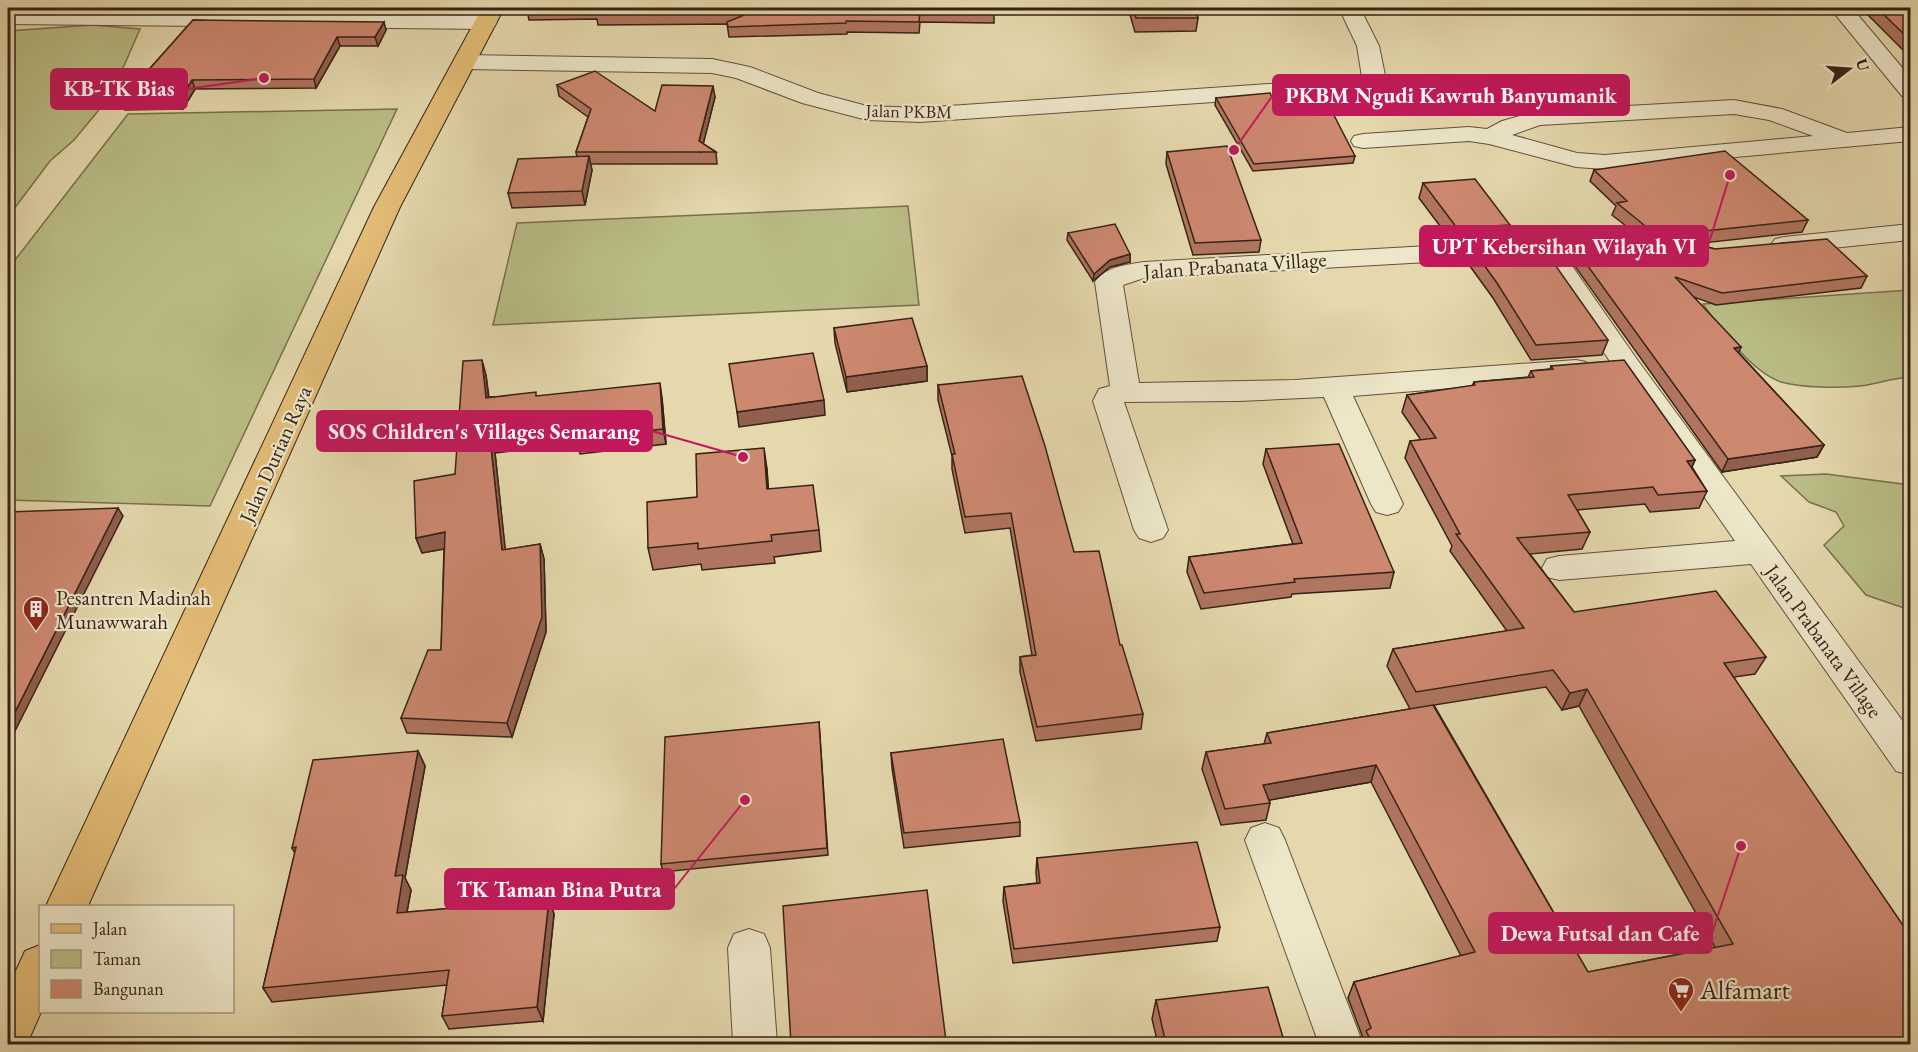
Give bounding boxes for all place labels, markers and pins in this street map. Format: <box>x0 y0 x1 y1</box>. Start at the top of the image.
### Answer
callout: KB-TK Bias <box>51 69 187 109</box>
callout: PKBM Ngudi Kawruh Banyumanik <box>1273 75 1629 115</box>
callout: UPT Kebersihan Wilayah VI <box>1420 226 1708 266</box>
callout: SOS Children's Villages Semarang <box>317 411 652 451</box>
place label: Pesantren Madinah Munawwarah <box>56 584 211 635</box>
building icon: Pesantren Madinah Munawwarah <box>21 594 51 632</box>
callout: TK Taman Bina Putra <box>445 869 674 909</box>
callout: Dewa Futsal dan Cafe <box>1489 913 1712 953</box>
place label: Alfamart <box>1699 973 1790 1007</box>
supermarket icon: Alfamart <box>1666 975 1696 1013</box>

